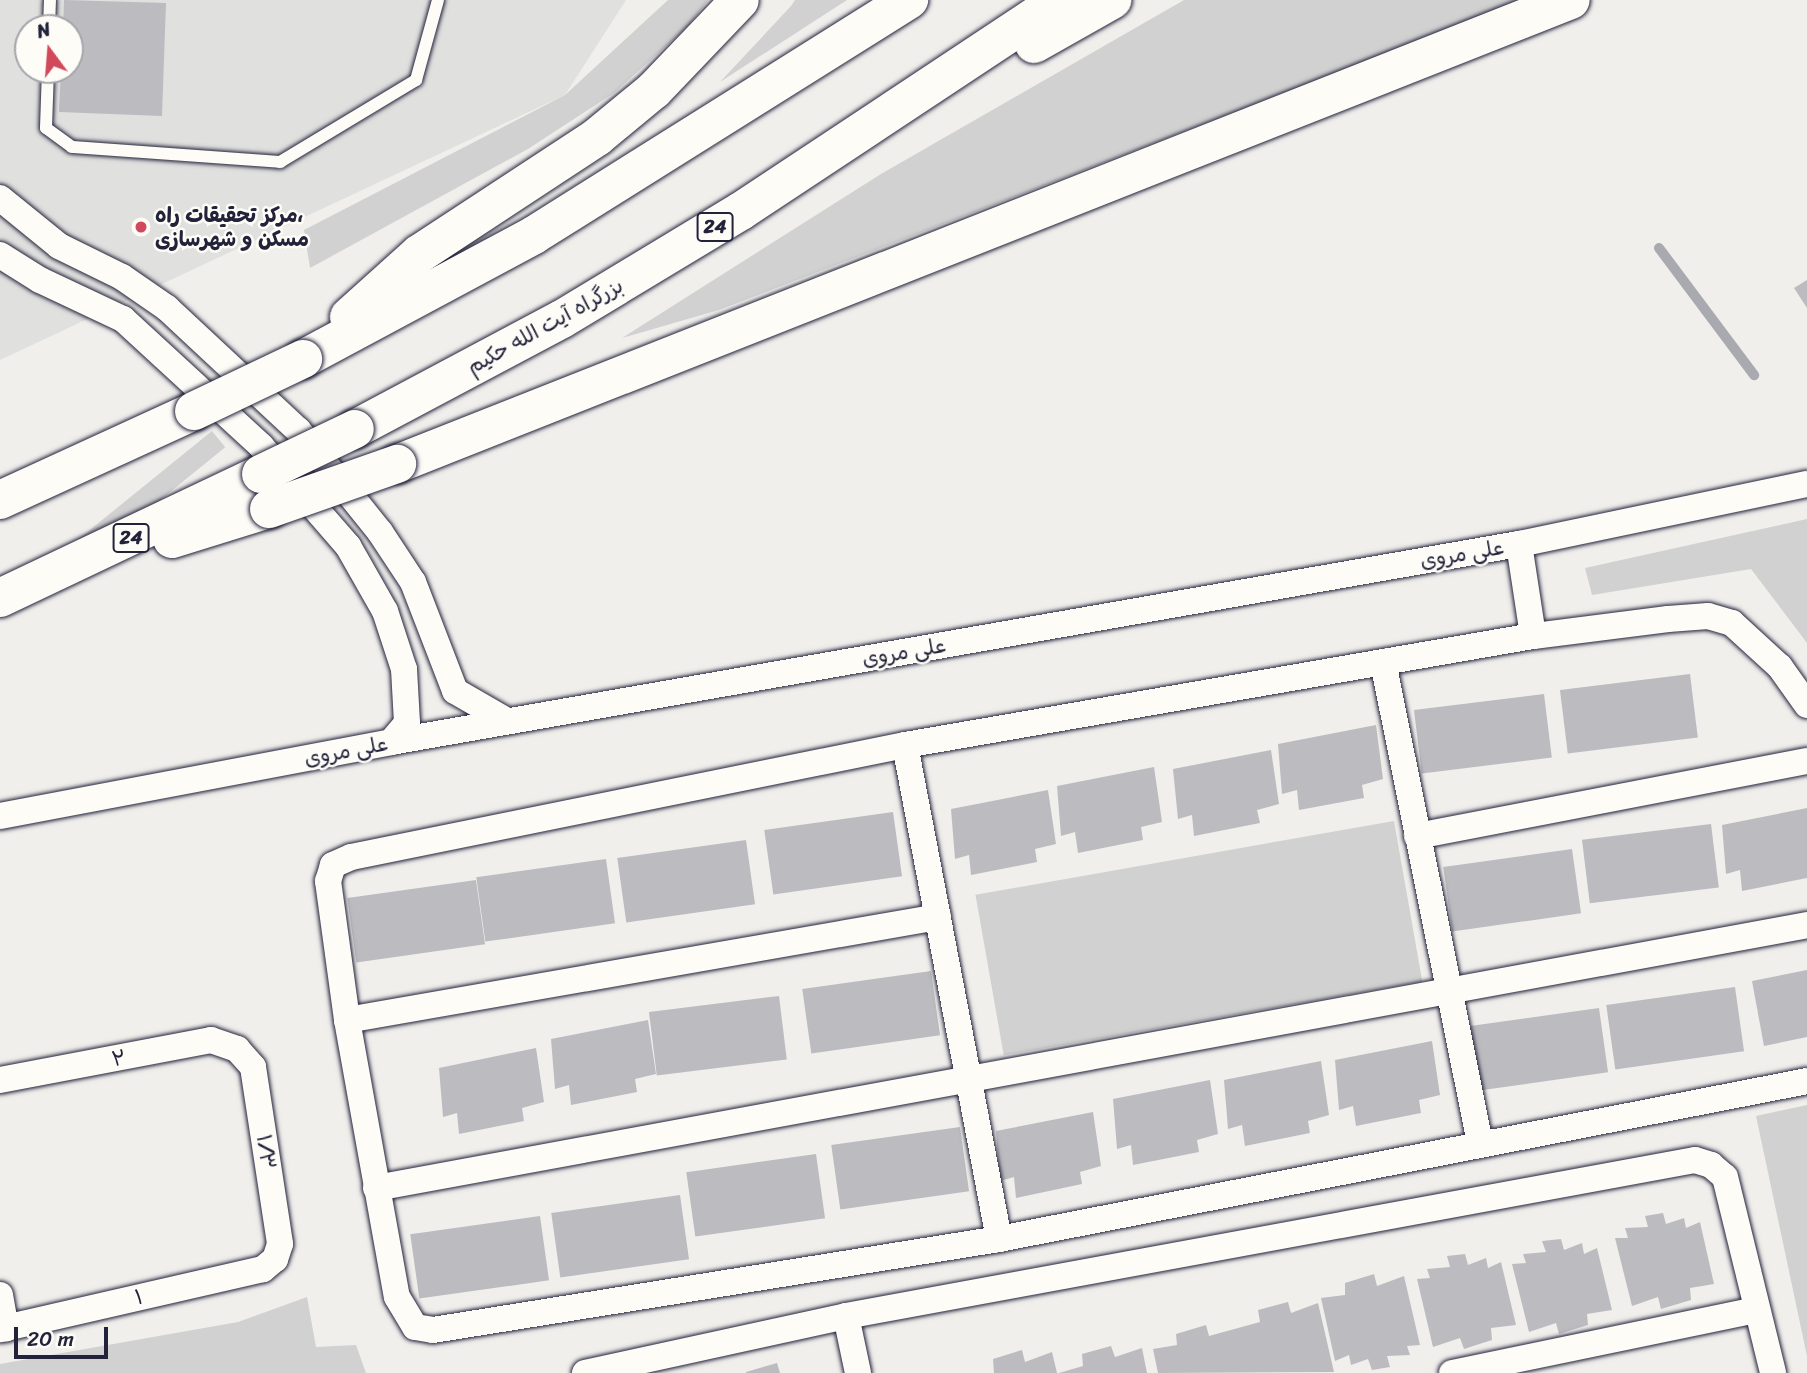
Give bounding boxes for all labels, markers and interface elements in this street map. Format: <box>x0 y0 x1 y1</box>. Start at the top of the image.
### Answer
text: N <box>33 13 54 48</box>
north arrow <box>14 14 84 84</box>
place label: مرکز تحقیقات راه، مسکن و شهرسازی <box>155 202 309 252</box>
road number: 24 <box>696 212 734 243</box>
marker: مرکز تحقیقات راه، مسکن و شهرسازی <box>133 219 149 235</box>
street label: بزرگراه آیت الله حکیم <box>463 273 627 379</box>
road number: 24 <box>112 523 150 554</box>
street label: علی مروی <box>1418 534 1506 574</box>
street label: علی مروی <box>860 632 948 672</box>
street label: علی مروی <box>302 731 390 771</box>
street label: ۲ <box>110 1044 128 1072</box>
street label: ۱/۳ <box>251 1133 281 1171</box>
street label: ۱ <box>132 1284 146 1310</box>
scale bar <box>18 1314 112 1358</box>
text: 20 m <box>27 1320 74 1358</box>

